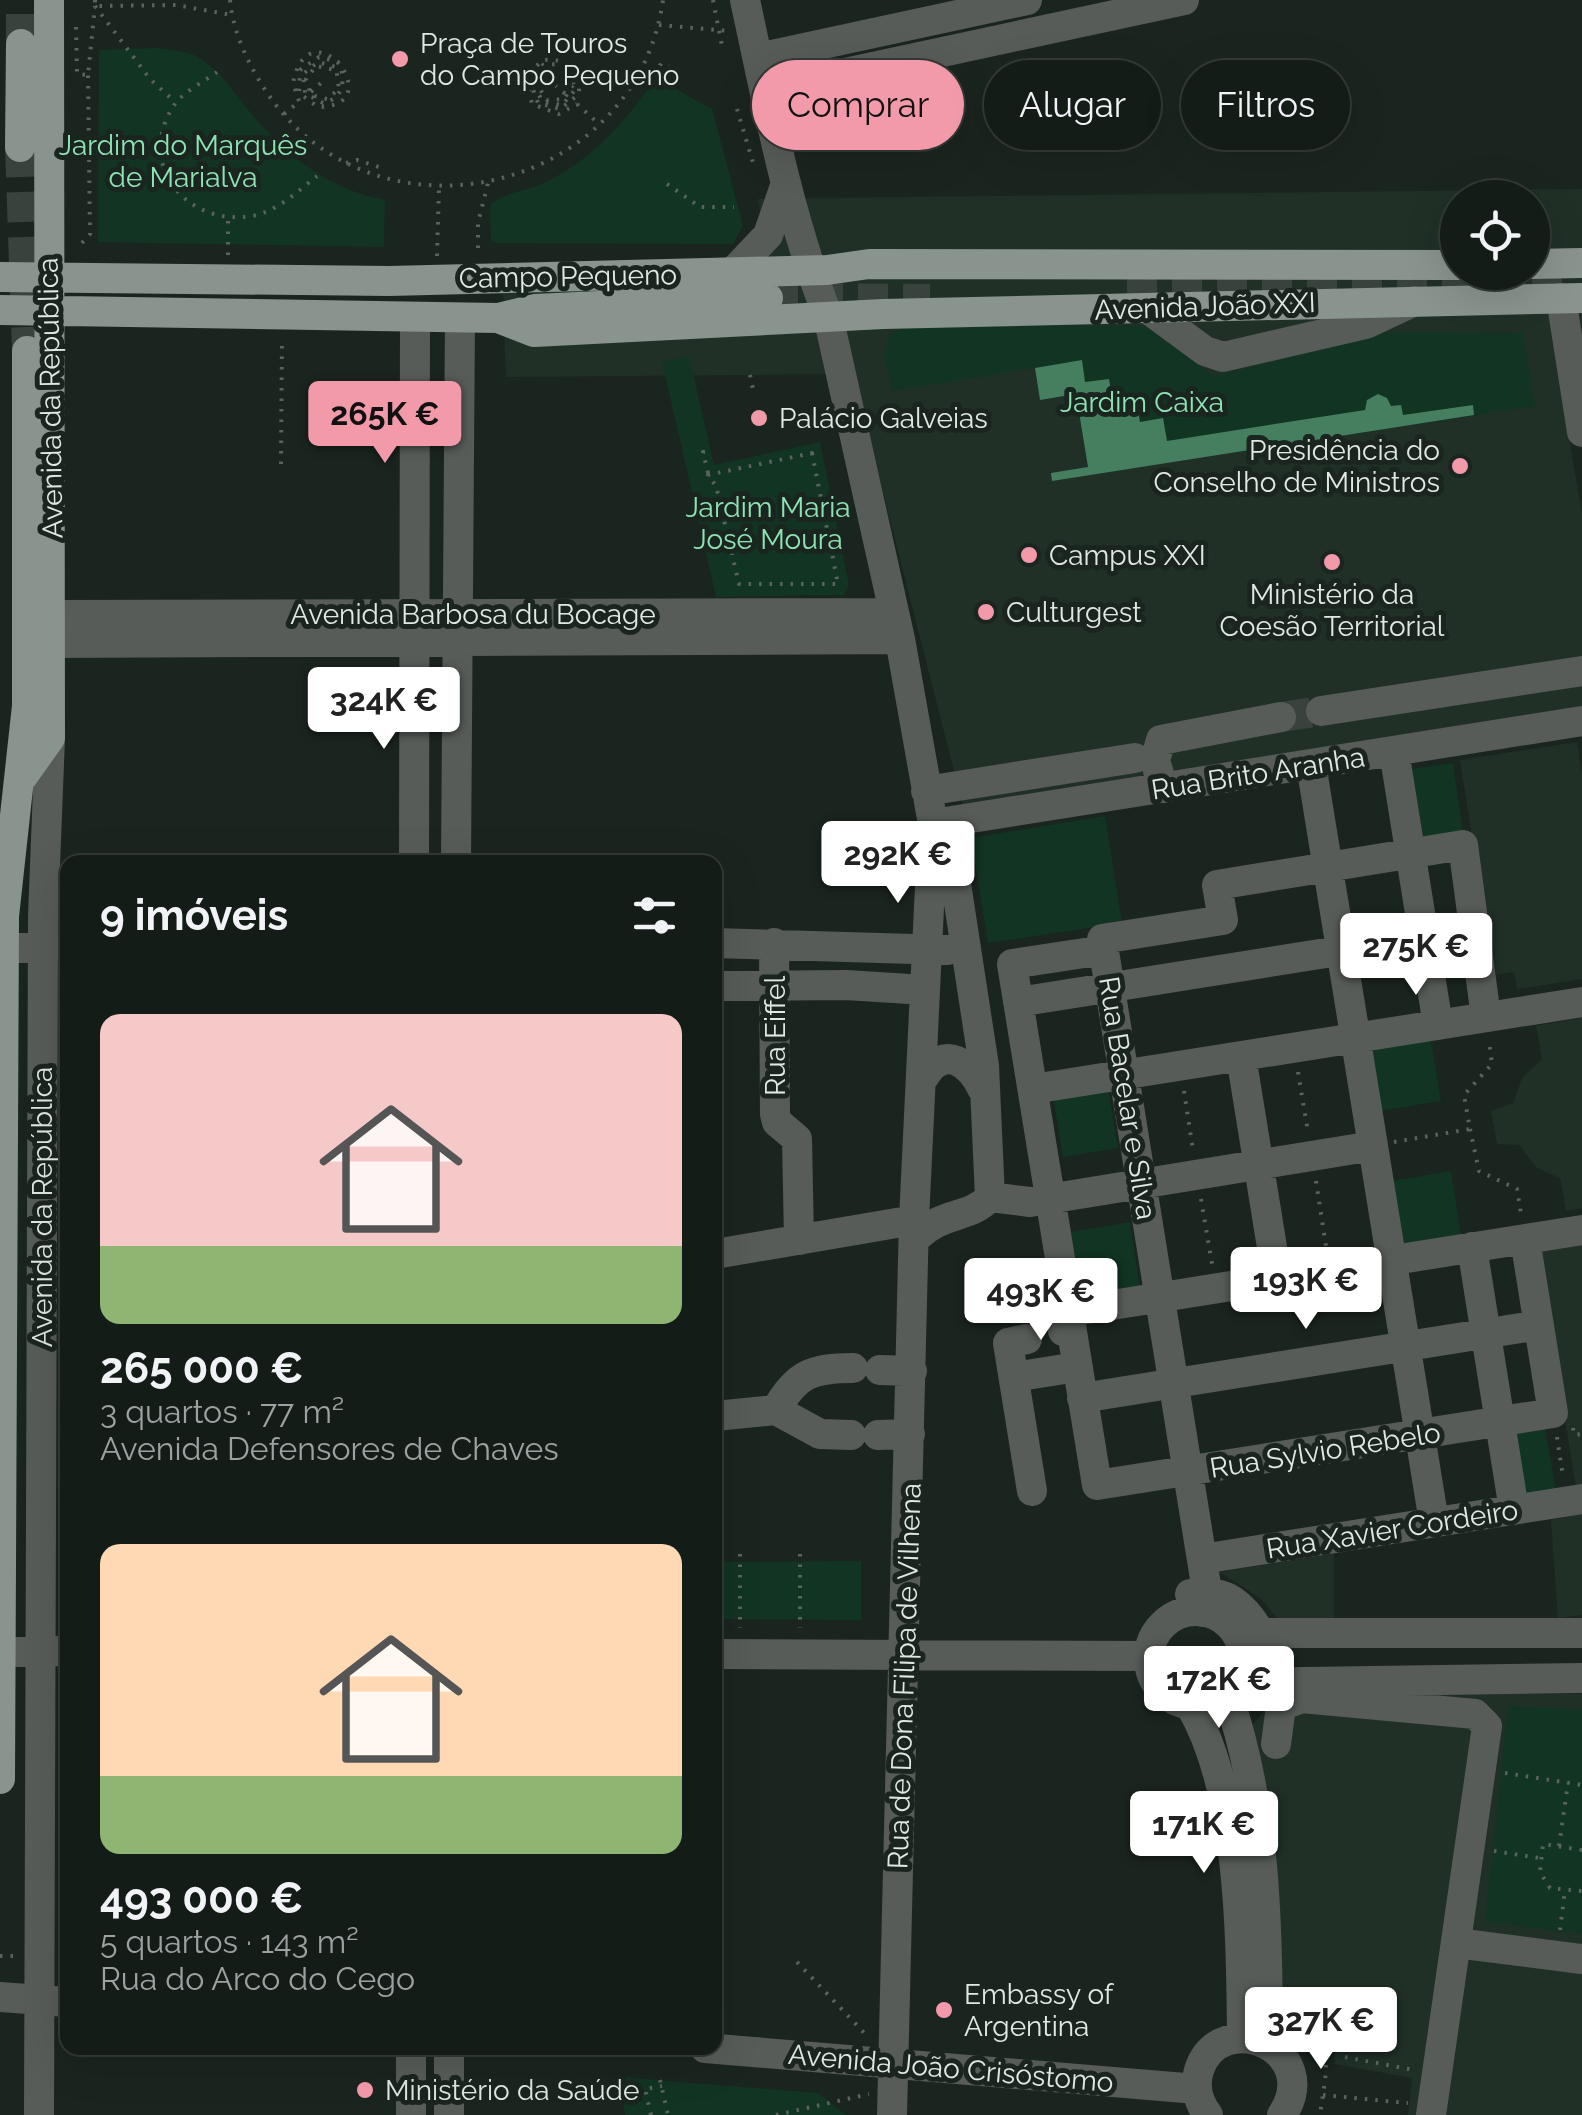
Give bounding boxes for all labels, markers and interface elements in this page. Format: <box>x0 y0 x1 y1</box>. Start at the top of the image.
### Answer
place label: Praça de Touros do Campo Pequeno <box>420 27 679 92</box>
marker: Praça de Touros do Campo Pequeno <box>389 48 411 70</box>
chip: Comprar <box>752 60 964 150</box>
chip: Alugar <box>984 60 1161 150</box>
chip: Filtros <box>1181 60 1350 150</box>
park label: Jardim do Marquês de Marialva <box>59 129 307 194</box>
map controls <box>1440 180 1550 290</box>
button: locate <box>1440 180 1550 290</box>
street label: Avenida da República <box>32 257 69 539</box>
street label: Campo Pequeno <box>459 258 677 295</box>
street label: Avenida João XXI <box>1094 286 1316 327</box>
pin: 265K € <box>304 381 466 466</box>
park label: Jardim Caixa <box>1060 386 1224 419</box>
text: 265K € <box>330 395 440 432</box>
place label: Palácio Galveias <box>779 402 988 435</box>
marker: Palácio Galveias <box>748 407 770 429</box>
place label: Presidência do Conselho de Ministros <box>1154 434 1440 499</box>
marker: Presidência do Conselho de Ministros <box>1449 455 1471 477</box>
park label: Jardim Maria José Moura <box>685 491 851 556</box>
place label: Campus XXI <box>1049 539 1206 572</box>
marker: Campus XXI <box>1018 544 1040 566</box>
marker: Ministério da Coesão Territorial <box>1321 551 1343 573</box>
place label: Ministério da Coesão Territorial <box>1220 578 1445 643</box>
place label: Culturgest <box>1006 596 1142 629</box>
street label: Avenida Barbosa du Bocage <box>290 598 656 631</box>
marker: Culturgest <box>975 601 997 623</box>
pin: 324K € <box>303 667 465 752</box>
text: 324K € <box>330 681 438 718</box>
street label: Rua Brito Aranha <box>1149 740 1367 807</box>
pin: 292K € <box>817 821 979 906</box>
text: 292K € <box>843 835 953 872</box>
icon: filters <box>627 888 682 943</box>
text: 9 imóveis <box>100 891 288 940</box>
pin: 275K € <box>1335 913 1497 998</box>
text: 275K € <box>1362 927 1470 964</box>
street label: Rua Bacelar e Silva <box>1092 974 1163 1222</box>
street label: Rua Eiffel <box>759 976 792 1096</box>
street label: Avenida da República <box>26 1067 59 1347</box>
icon: home <box>301 1079 481 1259</box>
pin: 193K € <box>1225 1247 1387 1332</box>
pin: 493K € <box>960 1258 1122 1343</box>
text: 193K € <box>1253 1261 1359 1298</box>
text: 493K € <box>986 1272 1096 1309</box>
text: 265 000 € <box>100 1344 304 1393</box>
text: 3 quartos · 77 m² <box>100 1393 344 1430</box>
street label: Rua Sylvio Rebelo <box>1207 1416 1443 1485</box>
text: Avenida Defensores de Chaves <box>100 1430 559 1467</box>
street label: Rua de Dona Filipa de Vilhena <box>881 1482 928 1870</box>
street label: Rua Xavier Cordeiro <box>1264 1493 1520 1566</box>
icon: home <box>301 1609 481 1789</box>
pin: 172K € <box>1138 1646 1300 1731</box>
text: 172K € <box>1166 1660 1272 1697</box>
pin: 171K € <box>1123 1791 1285 1876</box>
text: 171K € <box>1152 1805 1256 1842</box>
text: 493 000 € <box>100 1874 303 1923</box>
text: 5 quartos · 143 m² <box>100 1923 359 1960</box>
text: Rua do Arco do Cego <box>100 1960 415 1997</box>
place label: Embassy of Argentina <box>964 1978 1115 2043</box>
pin: 327K € <box>1240 1987 1402 2072</box>
marker: Embassy of Argentina <box>933 1999 955 2021</box>
text: 327K € <box>1267 2001 1375 2038</box>
street label: Avenida João Crisóstomo <box>787 2038 1115 2099</box>
place label: Ministério da Saúde <box>385 2074 639 2107</box>
marker: Ministério da Saúde <box>354 2079 376 2101</box>

